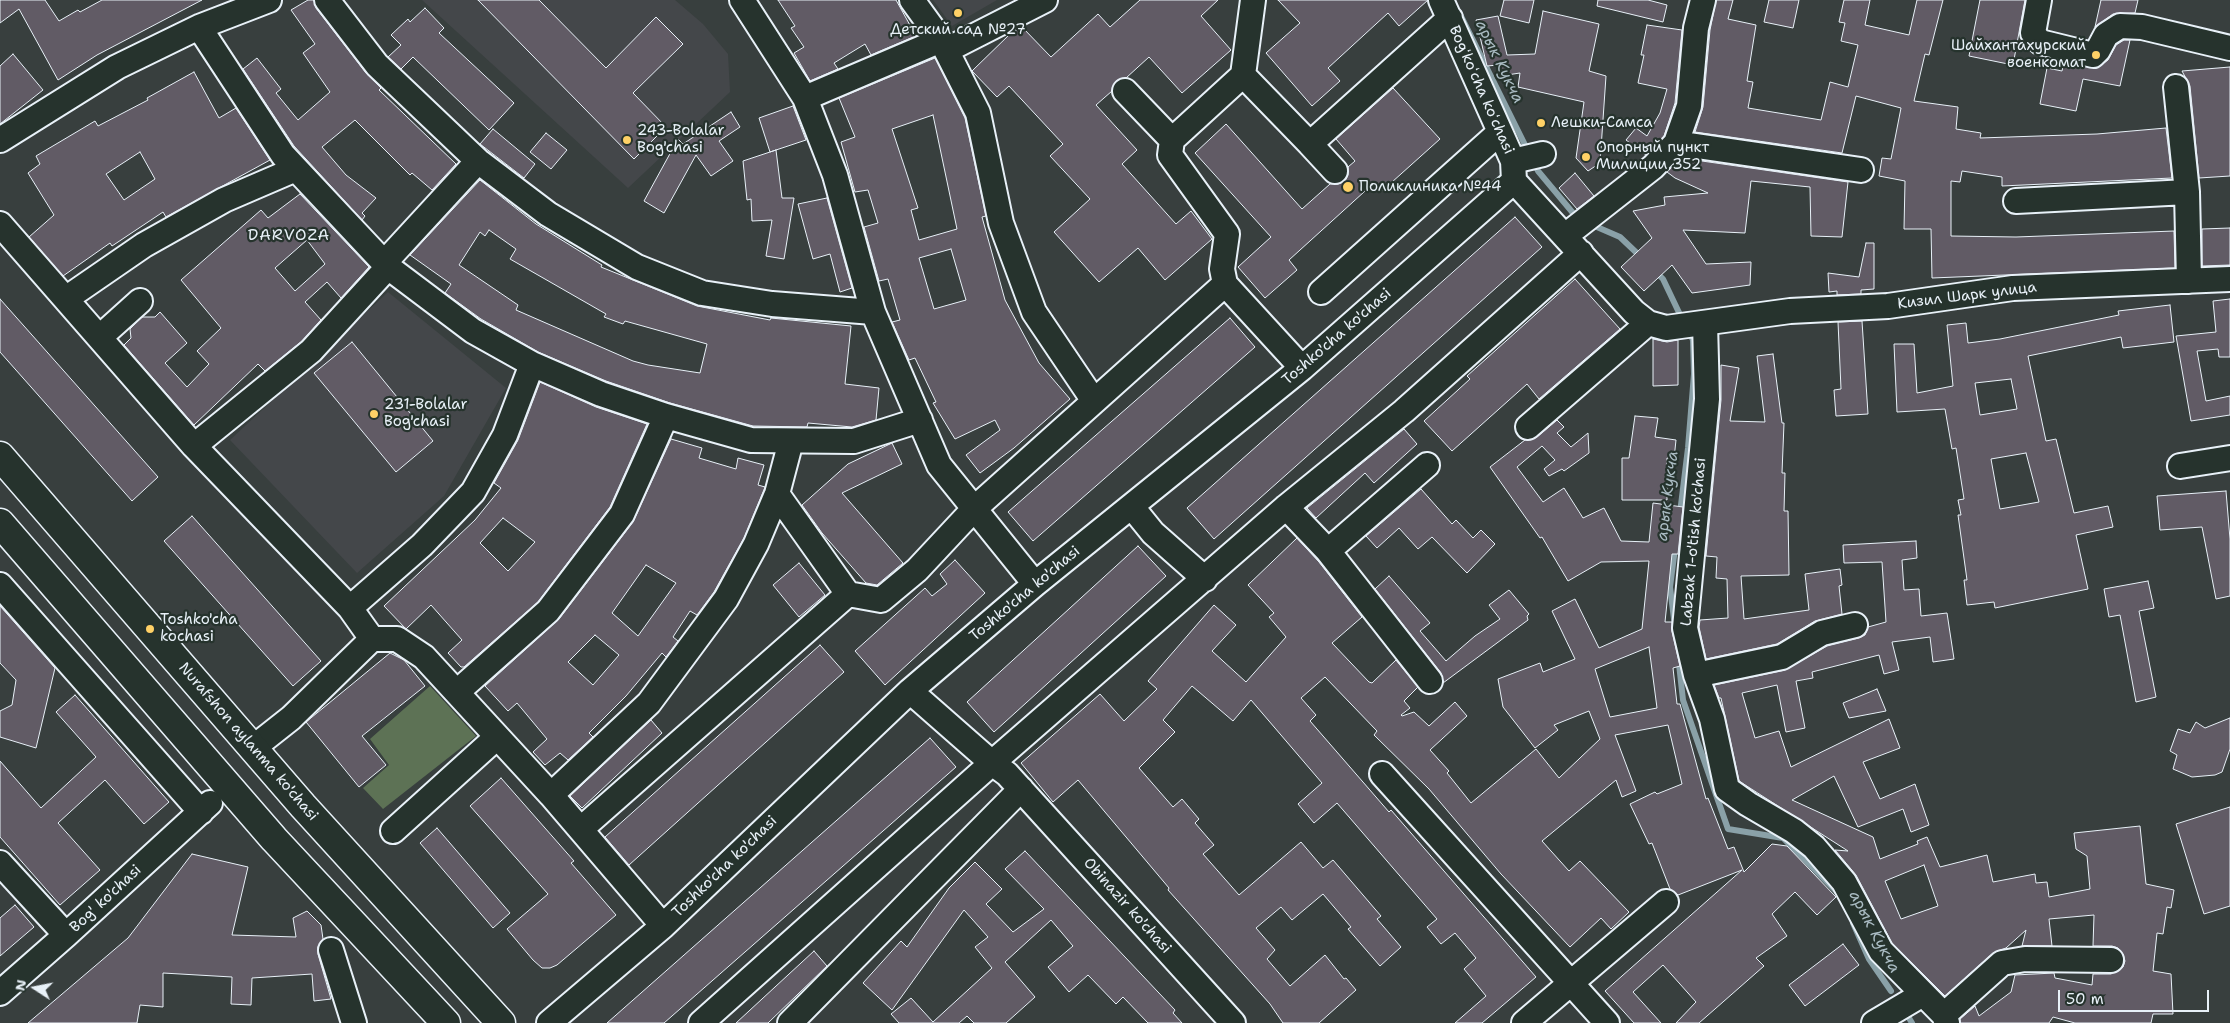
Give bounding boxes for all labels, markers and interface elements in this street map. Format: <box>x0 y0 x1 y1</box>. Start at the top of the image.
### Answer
marker: Детский сад №27 <box>952 7 964 19</box>
water label: арык Кукча <box>1471 17 1527 107</box>
place label: Детский сад №27 <box>890 21 1026 39</box>
street label: Bogʻkoʻcha koʻchasi <box>1445 23 1517 157</box>
place label: Шайхантахурский военкомат <box>1951 37 2086 72</box>
marker: Шайхантахурский военкомат <box>2090 49 2102 61</box>
place label: Лешки-Самса <box>1551 114 1653 132</box>
marker: Лешки-Самса <box>1535 117 1547 129</box>
place label: 243-Bolalar Bog'chasi <box>637 122 725 157</box>
marker: 243-Bolalar Bog'chasi <box>621 134 633 146</box>
place label: Опорный пункт Милиции 352 <box>1596 139 1709 174</box>
marker: Опорный пункт Милиции 352 <box>1580 151 1592 163</box>
place label: Поликлиника №44 <box>1359 178 1501 196</box>
marker: Поликлиника №44 <box>1341 180 1355 194</box>
district label: DARVOZA <box>247 226 331 246</box>
street label: Кизил Шарк улица <box>1896 279 2038 313</box>
street label: Toshko'cha ko'chasi <box>1279 285 1395 389</box>
place label: 231-Bolalar Bog'chasi <box>384 396 468 431</box>
marker: 231-Bolalar Bog'chasi <box>368 408 380 420</box>
water label: арык Кукча <box>1653 450 1683 542</box>
street label: Labzak 1-o'tish ko'chasi <box>1678 457 1710 627</box>
street label: Toshko'cha ko'chasi <box>966 543 1084 645</box>
place label: Toshko'cha kochasi <box>160 611 238 646</box>
marker: Toshko'cha kochasi <box>144 623 156 635</box>
street label: Nurafshon aylanma ko'chasi <box>174 659 322 825</box>
street label: Toshko'cha ko'chasi <box>669 812 781 922</box>
street label: Obinazir ko'chasi <box>1079 854 1175 958</box>
street label: Bog' ko'chasi <box>67 861 145 937</box>
water label: арык Кукча <box>1844 888 1904 976</box>
north arrow <box>10 963 60 1013</box>
text: N <box>10 978 30 992</box>
scale bar <box>2060 980 2211 1012</box>
text: 50 m <box>2066 989 2104 1009</box>

